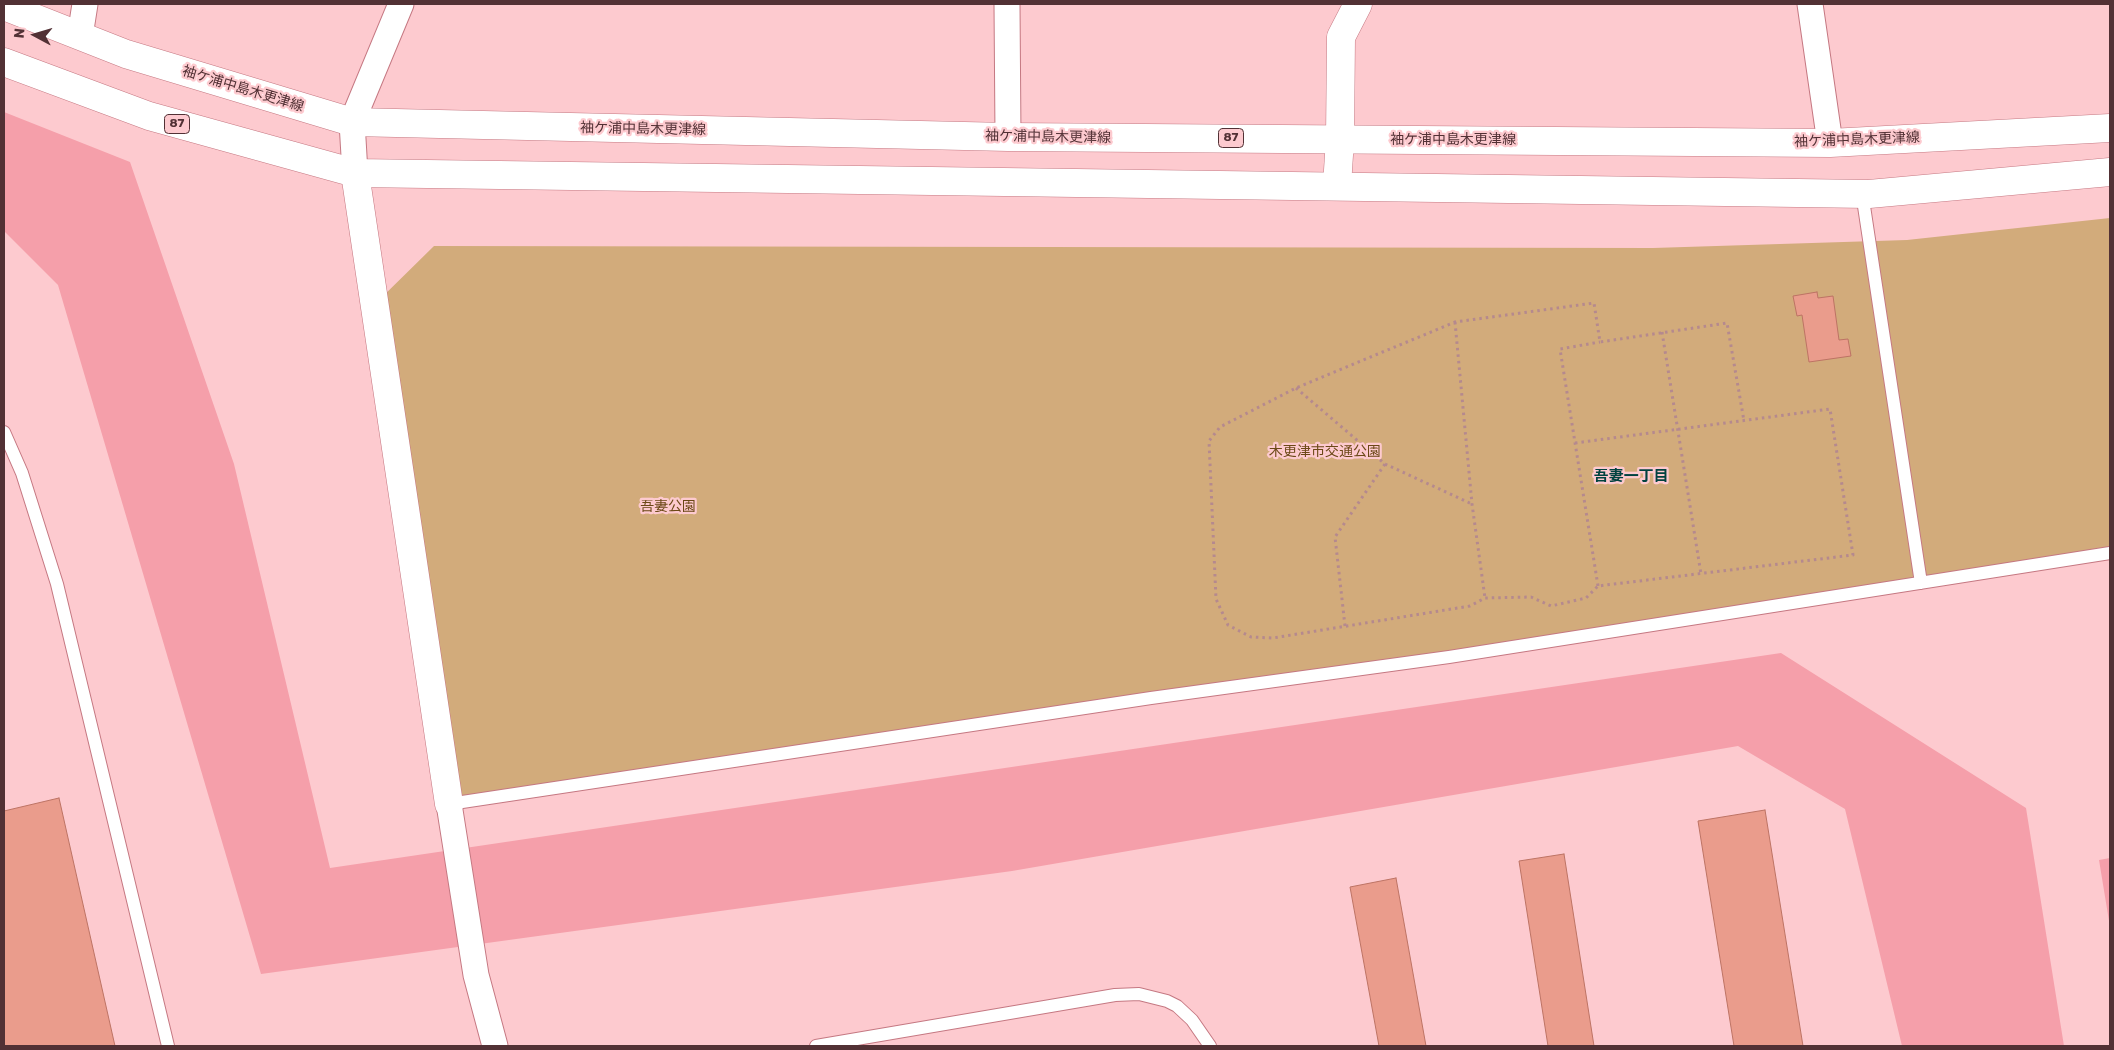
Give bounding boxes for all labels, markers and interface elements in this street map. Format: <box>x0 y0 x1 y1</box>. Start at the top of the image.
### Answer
north arrow <box>10 10 60 60</box>
text: N <box>11 27 29 39</box>
street label: 袖ケ浦中島木更津線 <box>180 63 306 115</box>
road number: 87 <box>164 115 190 134</box>
street label: 袖ケ浦中島木更津線 <box>580 120 706 138</box>
street label: 袖ケ浦中島木更津線 <box>985 128 1111 146</box>
road number: 87 <box>1218 128 1244 148</box>
street label: 袖ケ浦中島木更津線 <box>1794 129 1920 151</box>
street label: 袖ケ浦中島木更津線 <box>1390 132 1516 148</box>
park label: 木更津市交通公園 <box>1269 444 1381 460</box>
district label: 吾妻一丁目 <box>1594 468 1668 486</box>
park label: 吾妻公園 <box>640 499 696 515</box>

